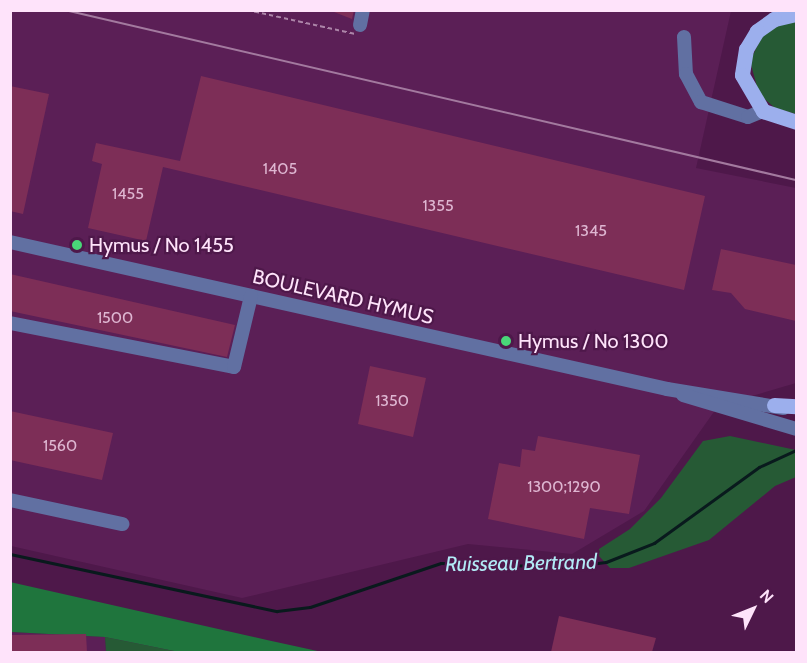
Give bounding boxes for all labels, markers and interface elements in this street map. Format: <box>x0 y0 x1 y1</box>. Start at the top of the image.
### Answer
house number: 1405 <box>263 159 297 179</box>
house number: 1455 <box>112 184 144 204</box>
house number: 1355 <box>422 196 454 216</box>
house number: 1345 <box>575 221 607 241</box>
place label: Hymus / No 1455 <box>89 233 234 257</box>
marker: Hymus / No 1455 <box>70 238 84 252</box>
street label: BOULEVARD HYMUS <box>250 265 436 329</box>
house number: 1500 <box>97 308 133 328</box>
place label: Hymus / No 1300 <box>518 329 668 353</box>
marker: Hymus / No 1300 <box>499 334 513 348</box>
house number: 1350 <box>375 391 409 411</box>
house number: 1560 <box>43 436 77 456</box>
house number: 1300;1290 <box>527 477 601 497</box>
water label: Ruisseau Bertrand <box>445 549 597 577</box>
north arrow <box>723 579 783 639</box>
text: N <box>756 586 777 607</box>

